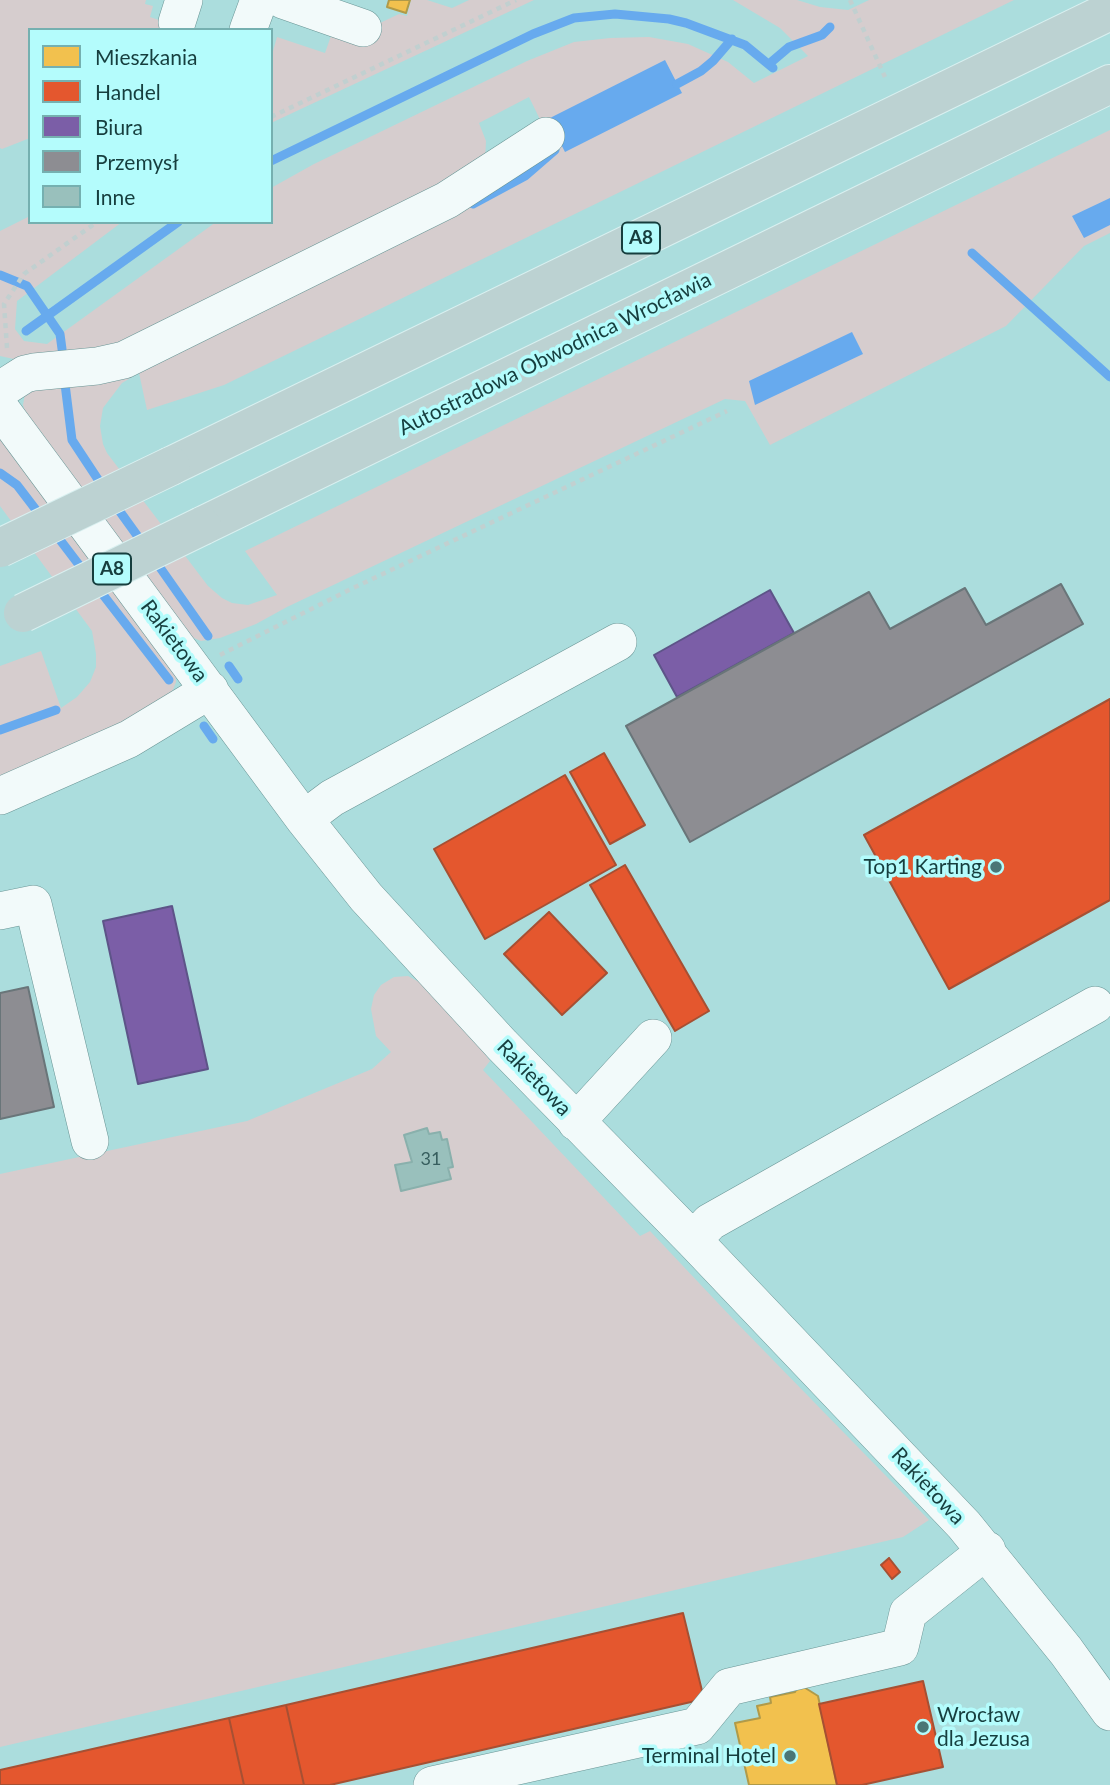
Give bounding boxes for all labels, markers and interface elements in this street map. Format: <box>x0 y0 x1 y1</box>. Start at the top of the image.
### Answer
legend <box>28 28 273 224</box>
text: Mieszkania <box>95 44 197 69</box>
text: Handel <box>95 79 161 104</box>
text: Biura <box>95 114 143 139</box>
text: Przemysł <box>95 149 179 174</box>
text: Inne <box>95 184 135 209</box>
road number: A8 <box>622 222 660 254</box>
street label: Autostradowa Obwodnica Wrocławia <box>394 267 716 441</box>
road number: A8 <box>93 554 131 584</box>
street label: Rakietowa <box>135 595 213 687</box>
place label: Top1 Karting <box>863 854 982 880</box>
marker: Top1 Karting <box>988 859 1004 875</box>
street label: Rakietowa <box>492 1035 576 1121</box>
house number: 31 <box>421 1148 441 1170</box>
street label: Rakietowa <box>886 1442 970 1530</box>
place label: Wrocław dla Jezusa <box>937 1702 1030 1752</box>
marker: Wrocław dla Jezusa <box>915 1719 931 1735</box>
place label: Terminal Hotel <box>642 1743 776 1769</box>
marker: Terminal Hotel <box>782 1748 798 1764</box>

